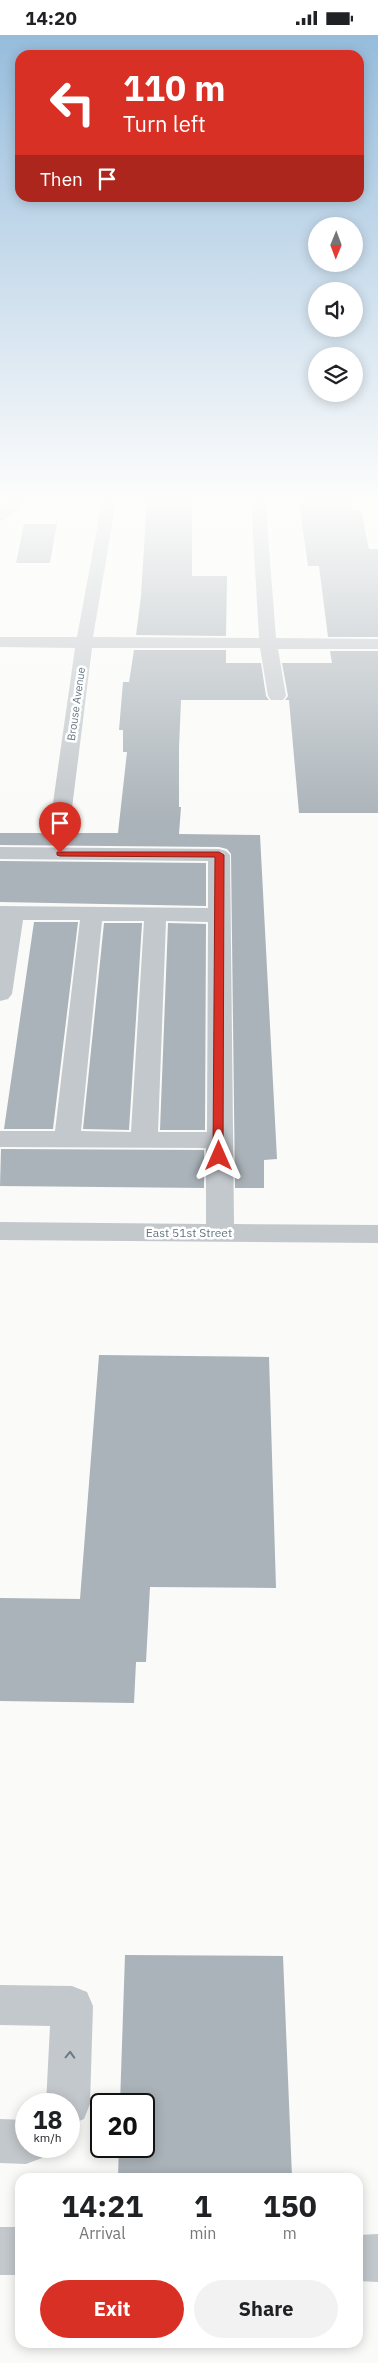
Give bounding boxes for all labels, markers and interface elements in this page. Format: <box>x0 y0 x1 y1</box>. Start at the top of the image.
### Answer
text: 14:20 <box>25 6 77 30</box>
text: 110 m <box>123 65 226 111</box>
icon: left <box>40 70 105 135</box>
text: Turn left <box>123 109 206 138</box>
icon: arrive <box>93 165 121 193</box>
text: Then <box>40 167 83 191</box>
north arrow <box>308 217 362 273</box>
map controls <box>308 217 363 402</box>
button: sound <box>308 282 363 337</box>
button: layers <box>308 347 363 402</box>
street label: Brouse Avenue <box>64 666 88 742</box>
pin <box>39 802 81 853</box>
icon: arrive <box>46 809 74 837</box>
position arrow <box>192 1129 244 1181</box>
street label: East 51st Street <box>146 1225 232 1240</box>
one-way arrow <box>65 2051 75 2058</box>
speed limit sign: 20 <box>90 2093 155 2158</box>
text: 18 <box>32 2103 63 2136</box>
text: km/h <box>33 2130 62 2145</box>
text: 14:21 <box>61 2186 143 2225</box>
text: 1 <box>194 2186 212 2225</box>
text: 150 <box>263 2186 317 2225</box>
text: Arrival <box>79 2223 126 2243</box>
text: min <box>189 2223 216 2243</box>
text: m <box>283 2223 297 2243</box>
button: Exit <box>40 2280 184 2338</box>
button: Share <box>194 2280 338 2338</box>

